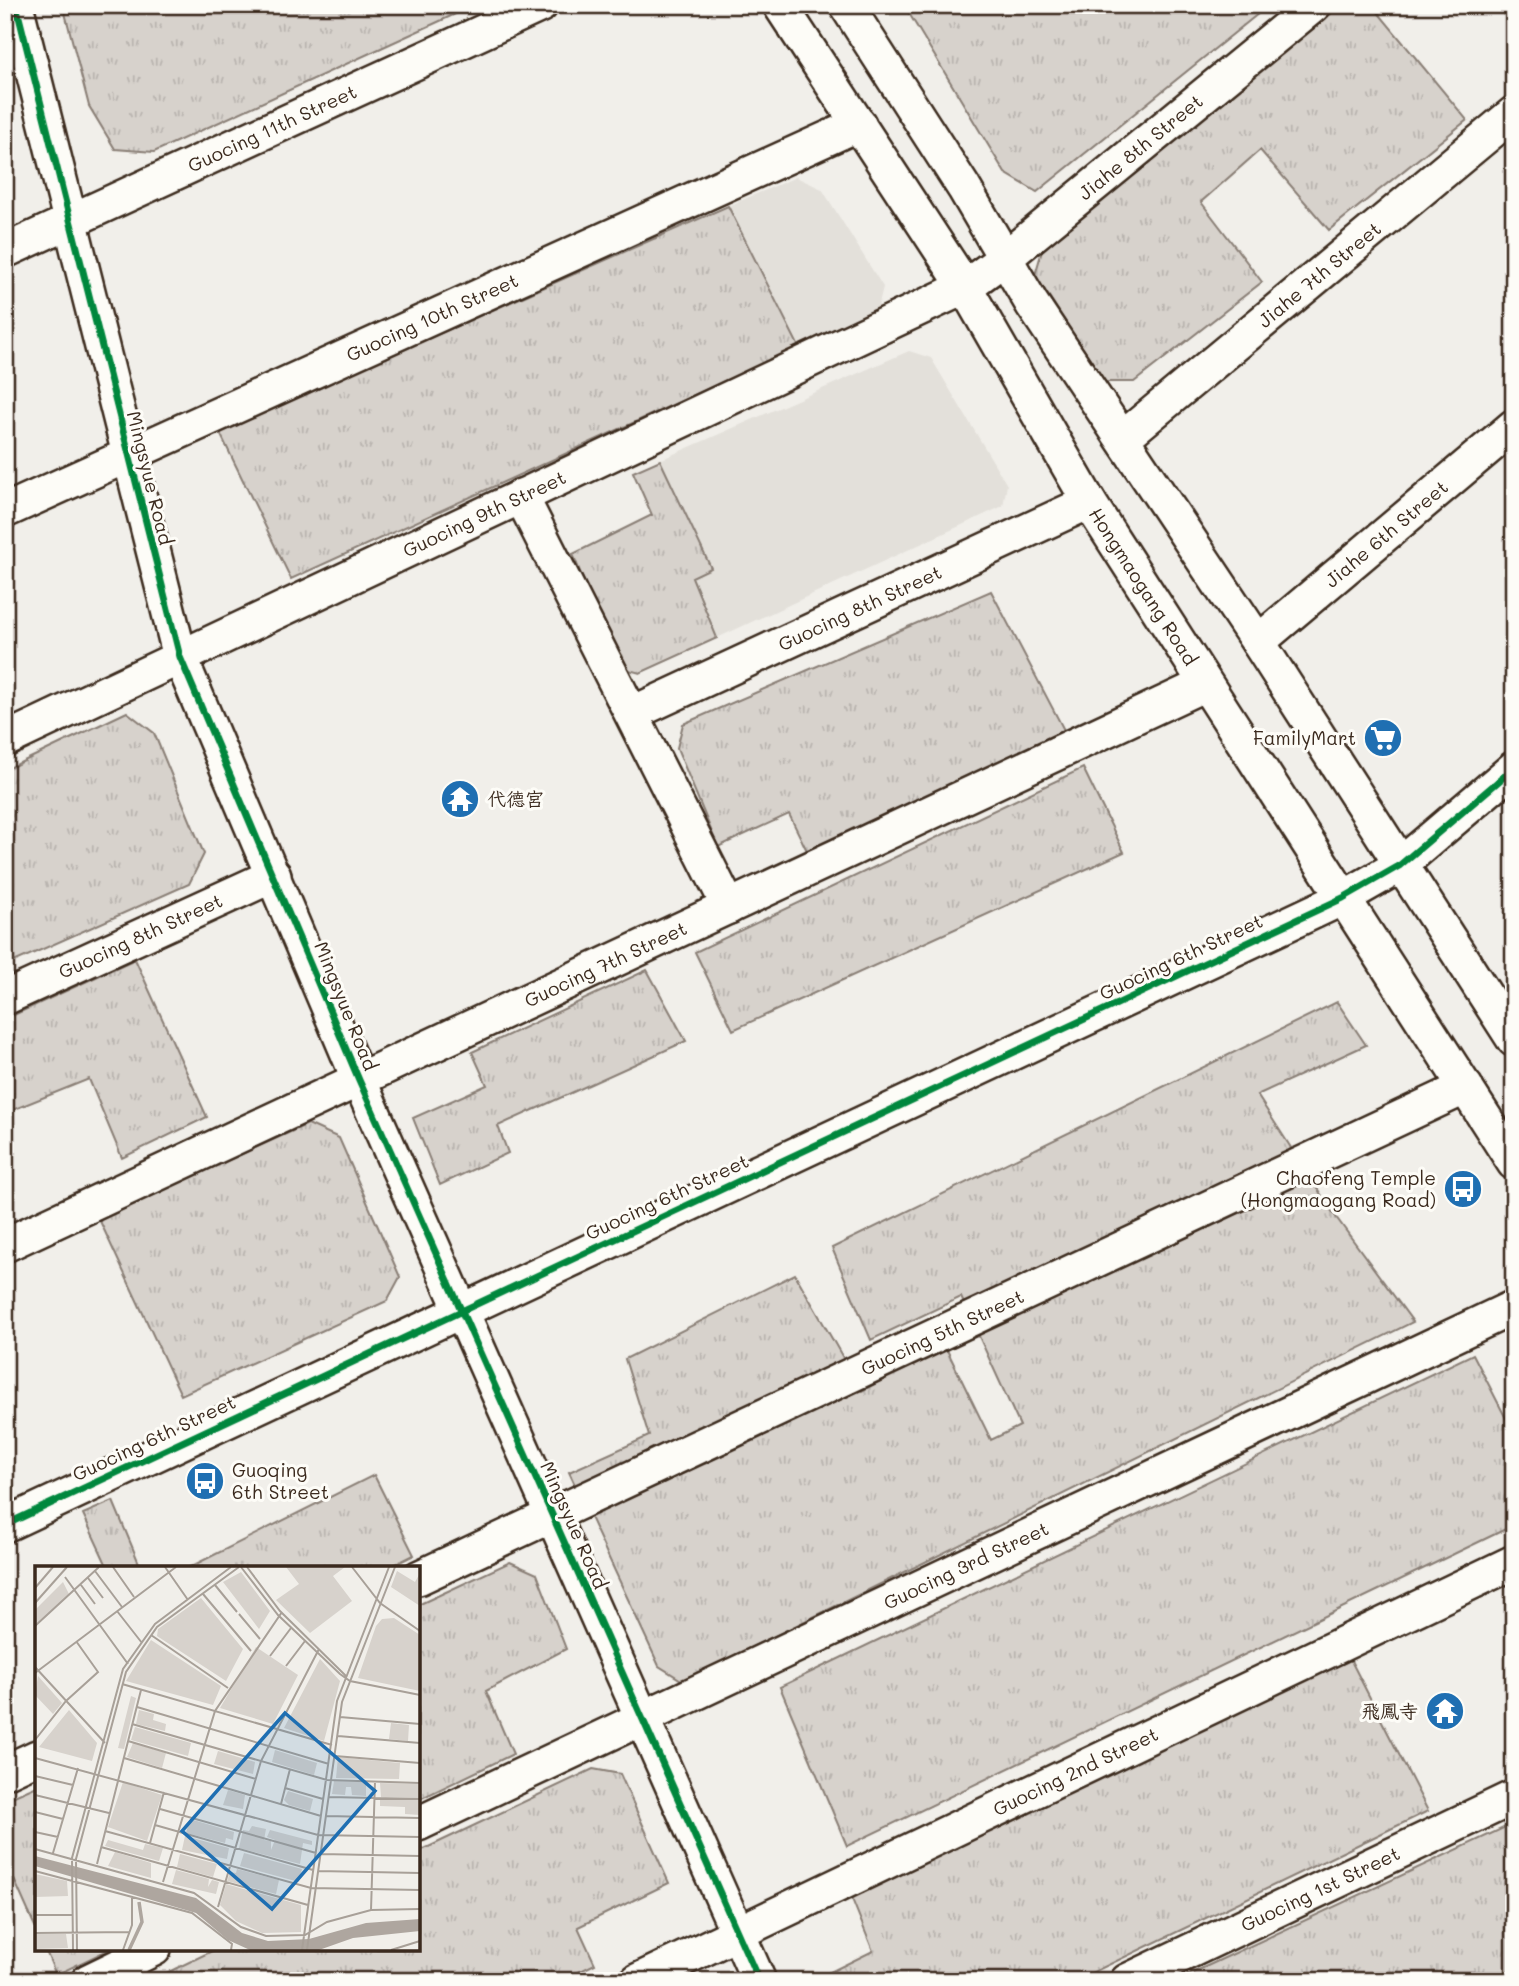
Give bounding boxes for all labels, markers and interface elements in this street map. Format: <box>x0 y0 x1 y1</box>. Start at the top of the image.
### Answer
street label: Guocing 11th Street <box>184 78 360 177</box>
street label: Jiahe 8th Street <box>1073 88 1208 205</box>
street label: Jiahe 7th Street <box>1252 216 1386 333</box>
street label: Guocing 10th Street <box>342 267 522 367</box>
street label: Mingsyue Road <box>122 408 179 547</box>
street label: Guocing 9th Street <box>399 464 570 563</box>
street label: Jiahe 6th Street <box>1319 474 1453 592</box>
street label: Hongmaogang Road <box>1084 503 1204 670</box>
street label: Guocing 8th Street <box>774 559 946 656</box>
supermarket icon: FamilyMart <box>1362 717 1404 759</box>
place label: FamilyMart <box>1253 725 1356 750</box>
temple icon: 代德宮 <box>439 778 481 820</box>
place label: 代德宮 <box>487 786 544 811</box>
street label: Guocing 8th Street <box>54 887 226 984</box>
street label: Guocing 6th Street <box>1095 908 1266 1005</box>
street label: Guocing 7th Street <box>520 915 691 1013</box>
street label: Mingsyue Road <box>309 938 384 1074</box>
street label: Guocing 6th Street <box>581 1148 752 1245</box>
place label: Chaofeng Temple (Hongmaogang Road) <box>1241 1165 1436 1212</box>
bus stop icon: Chaofeng Temple (Hongmaogang Road) <box>1442 1168 1484 1210</box>
street label: Guocing 5th Street <box>857 1283 1028 1381</box>
street label: Guocing 6th Street <box>68 1389 239 1486</box>
place label: Guoqing 6th Street <box>232 1457 329 1504</box>
street label: Mingsyue Road <box>535 1457 614 1593</box>
bus stop icon: Guoqing 6th Street <box>184 1460 226 1502</box>
street label: Guocing 3rd Street <box>879 1515 1053 1615</box>
inset map <box>35 1566 420 1951</box>
temple icon: 飛鳳寺 <box>1424 1690 1466 1732</box>
place label: 飛鳳寺 <box>1361 1698 1418 1723</box>
street label: Guocing 2nd Street <box>989 1721 1162 1821</box>
street label: Guocing 1st Street <box>1236 1840 1404 1937</box>

